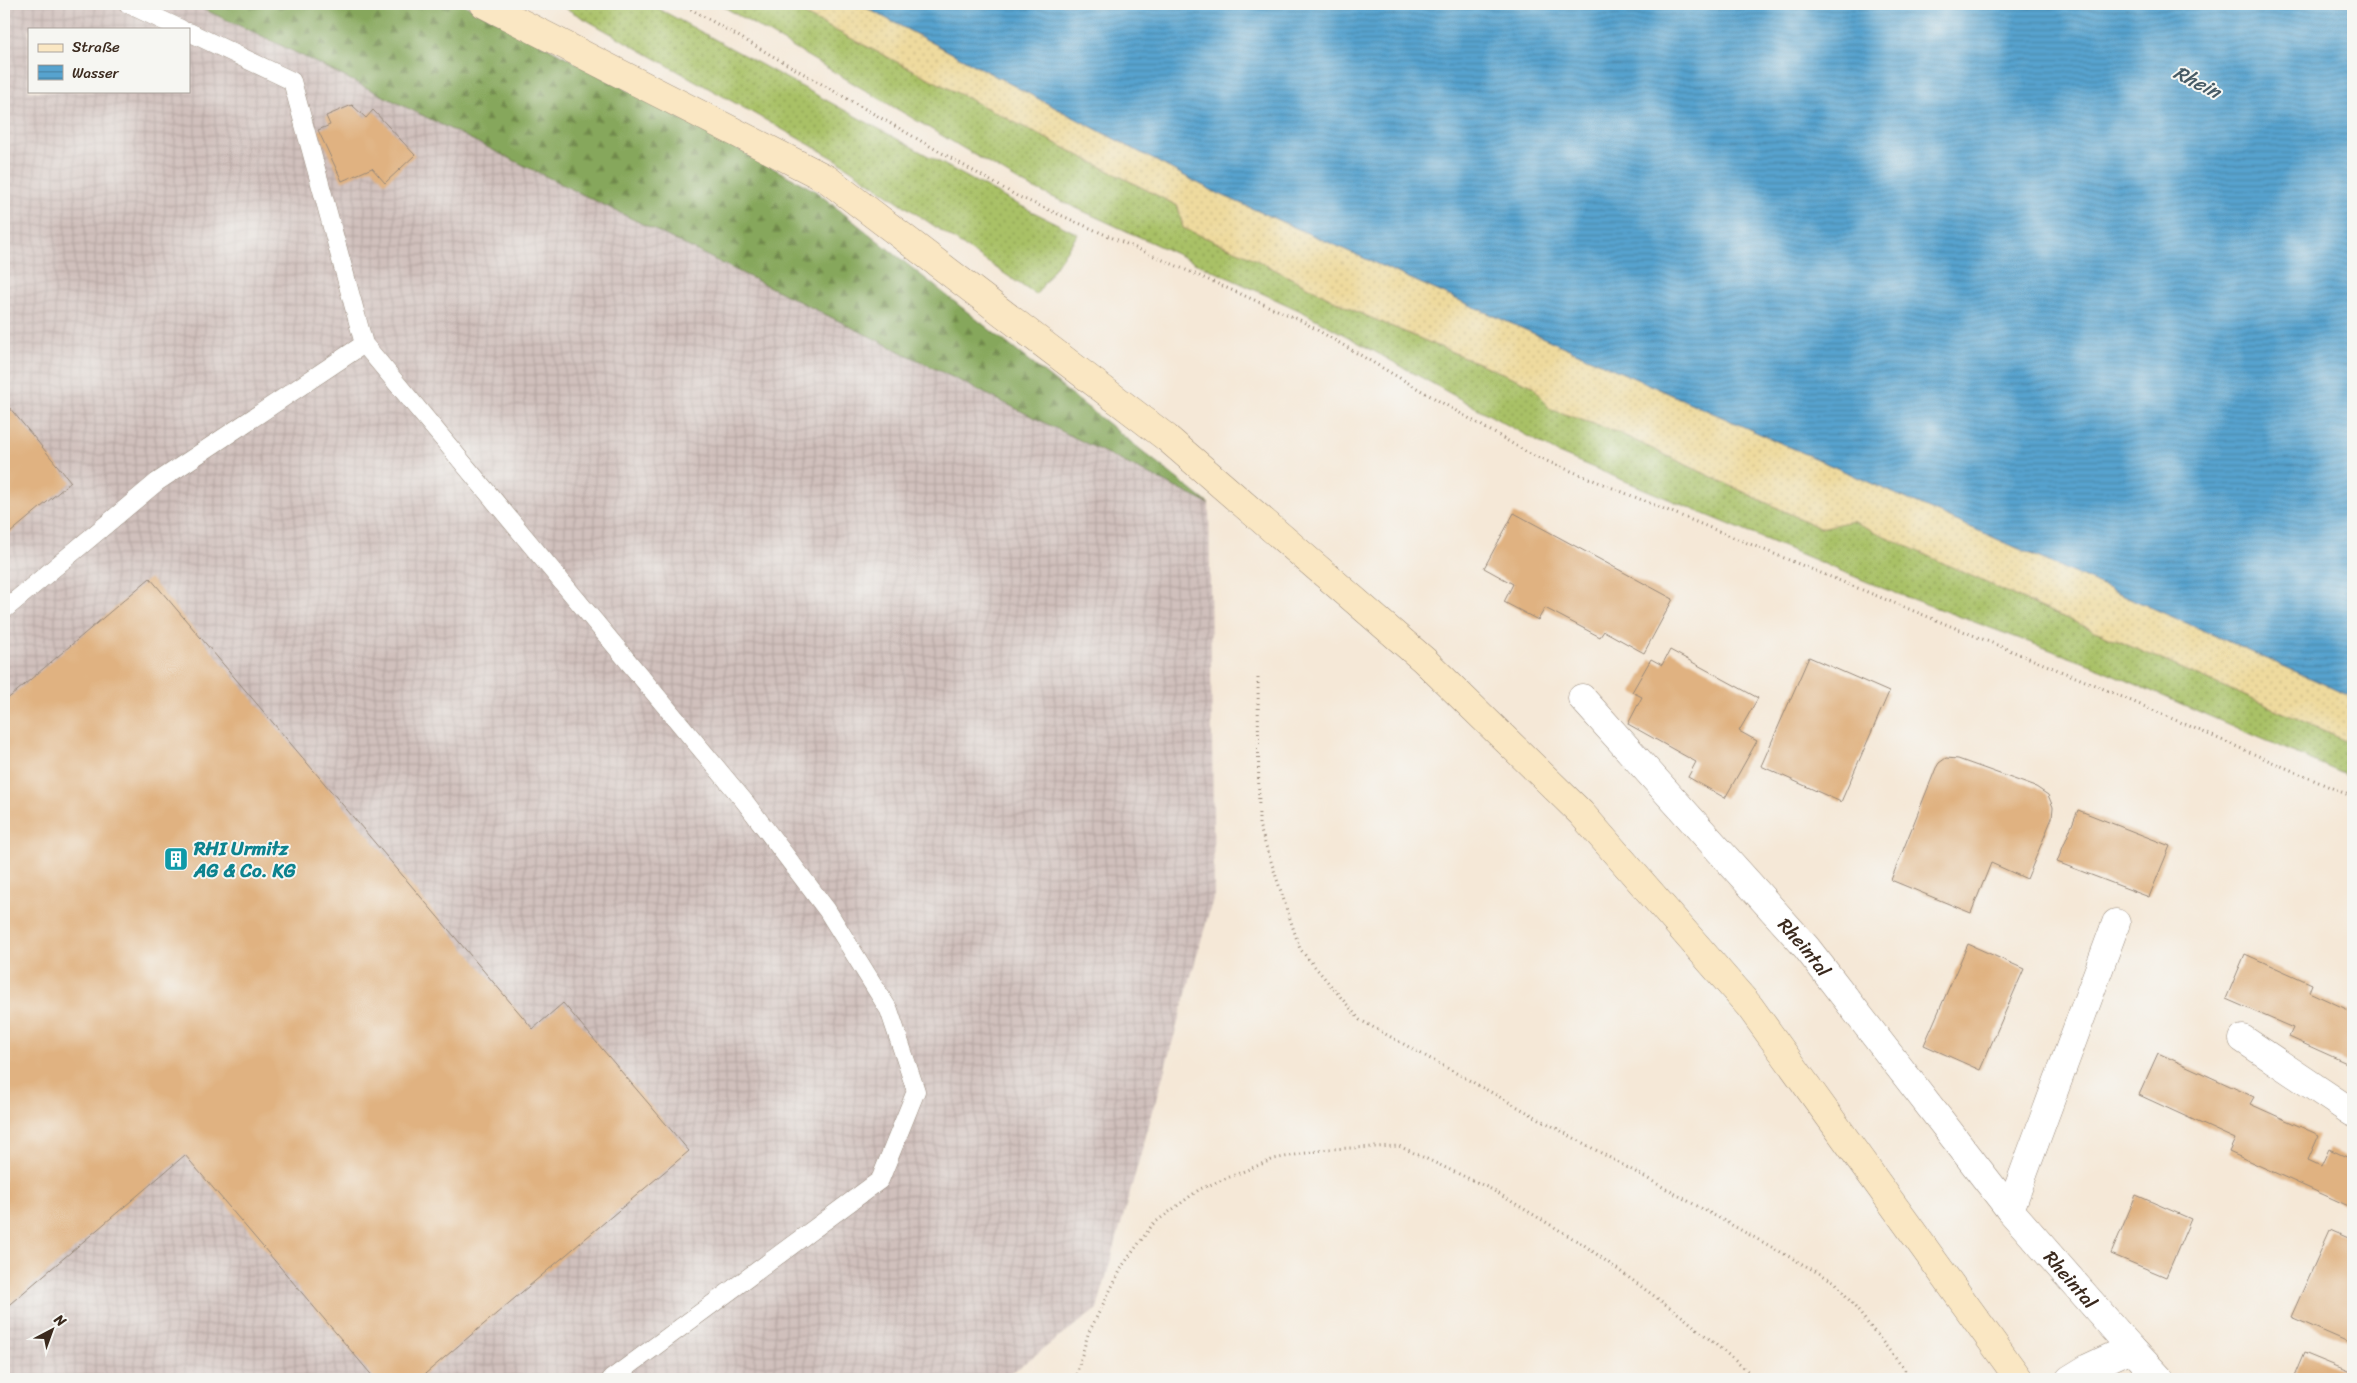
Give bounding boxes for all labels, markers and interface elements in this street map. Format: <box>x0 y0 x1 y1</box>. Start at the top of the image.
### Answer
legend <box>28 28 190 92</box>
text: Straße <box>72 34 120 60</box>
water label: Rhein <box>2167 55 2229 110</box>
text: Wasser <box>72 60 120 86</box>
place label: RHI Urmitz AG & Co. KG <box>193 832 297 887</box>
building icon: RHI Urmitz AG & Co. KG <box>163 846 189 872</box>
street label: Rheintal <box>1770 909 1840 984</box>
street label: Rheintal <box>2036 1242 2106 1317</box>
north arrow <box>28 1306 78 1356</box>
text: N <box>48 1307 72 1333</box>

